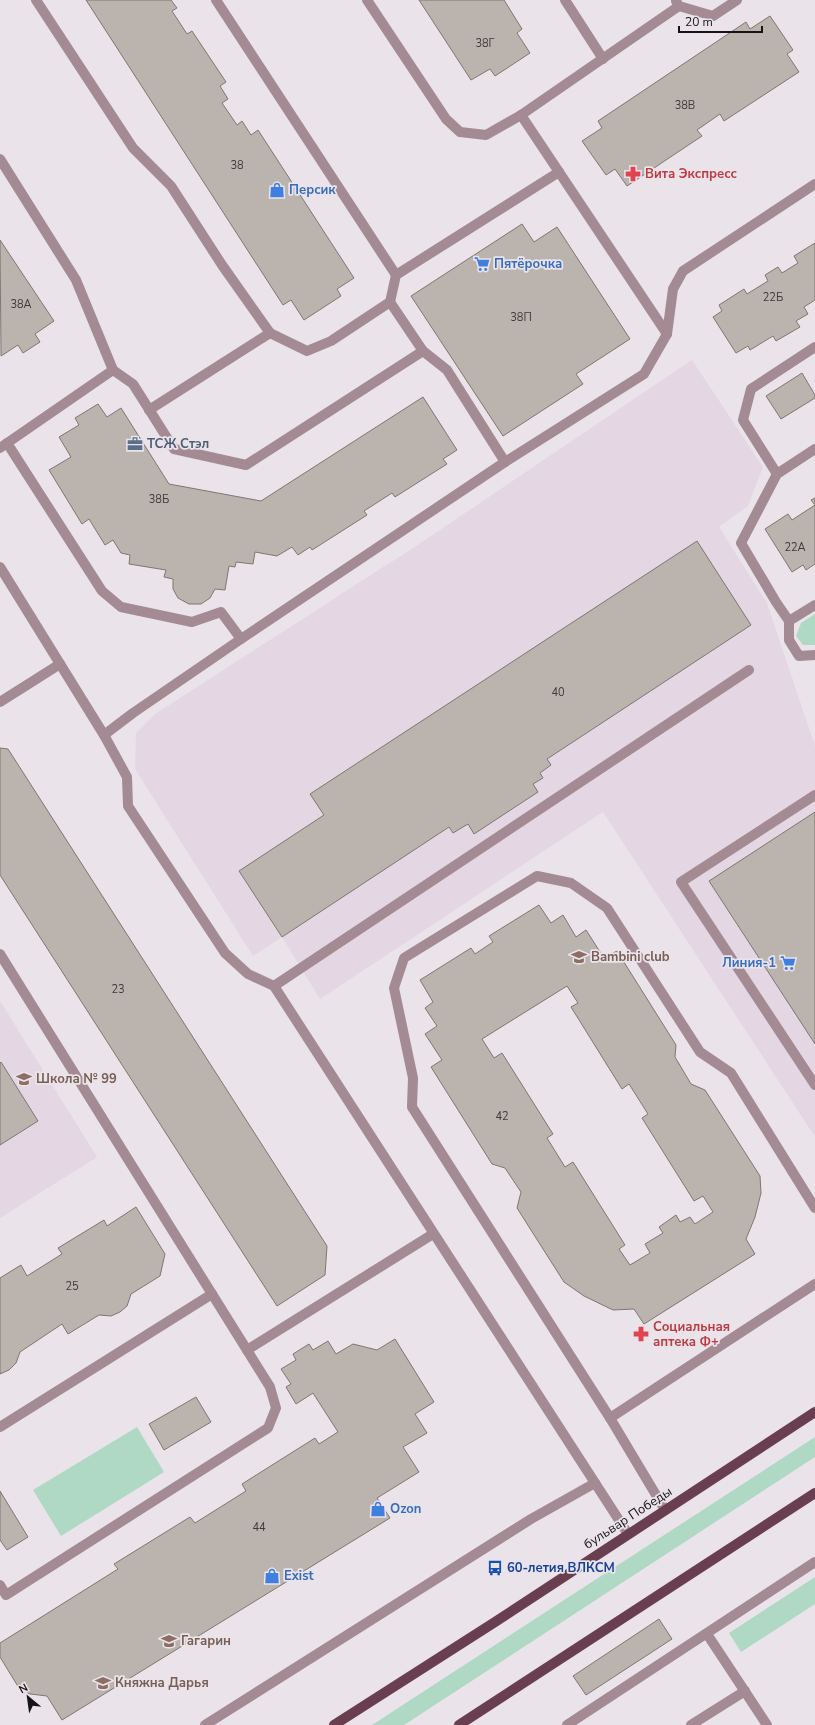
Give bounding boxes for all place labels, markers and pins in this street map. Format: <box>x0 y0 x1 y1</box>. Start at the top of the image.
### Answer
pharmacy icon: Вита Экспресс <box>624 165 642 183</box>
place label: Вита Экспресс <box>645 165 738 183</box>
shop icon: Персик <box>268 181 286 199</box>
place label: Персик <box>289 181 336 199</box>
supermarket icon: Пятёрочка <box>473 255 491 273</box>
place label: Пятёрочка <box>494 255 562 273</box>
office icon: ТСЖ Стэл <box>126 435 144 453</box>
place label: ТСЖ Стэл <box>147 435 209 453</box>
school or university icon: Bambini club <box>570 948 588 966</box>
place label: Bambini club <box>591 948 670 966</box>
place label: Линия-1 <box>722 954 776 972</box>
supermarket icon: Линия-1 <box>779 954 797 972</box>
school or university icon: Школа № 99 <box>15 1070 33 1088</box>
place label: Школа № 99 <box>36 1070 117 1088</box>
place label: Социальная аптека Ф+ <box>653 1318 730 1351</box>
pharmacy icon: Социальная аптека Ф+ <box>632 1325 650 1343</box>
shop icon: Ozon <box>369 1500 387 1518</box>
place label: Ozon <box>390 1500 421 1518</box>
bus stop icon: 60-летия ВЛКСМ <box>486 1559 504 1577</box>
place label: 60-летия ВЛКСМ <box>507 1559 615 1577</box>
shop icon: Exist <box>263 1567 281 1585</box>
place label: Exist <box>284 1567 314 1585</box>
school or university icon: Гагарин <box>160 1632 178 1650</box>
place label: Гагарин <box>181 1632 231 1650</box>
school or university icon: Княжна Дарья <box>94 1674 112 1692</box>
place label: Княжна Дарья <box>115 1674 209 1692</box>

